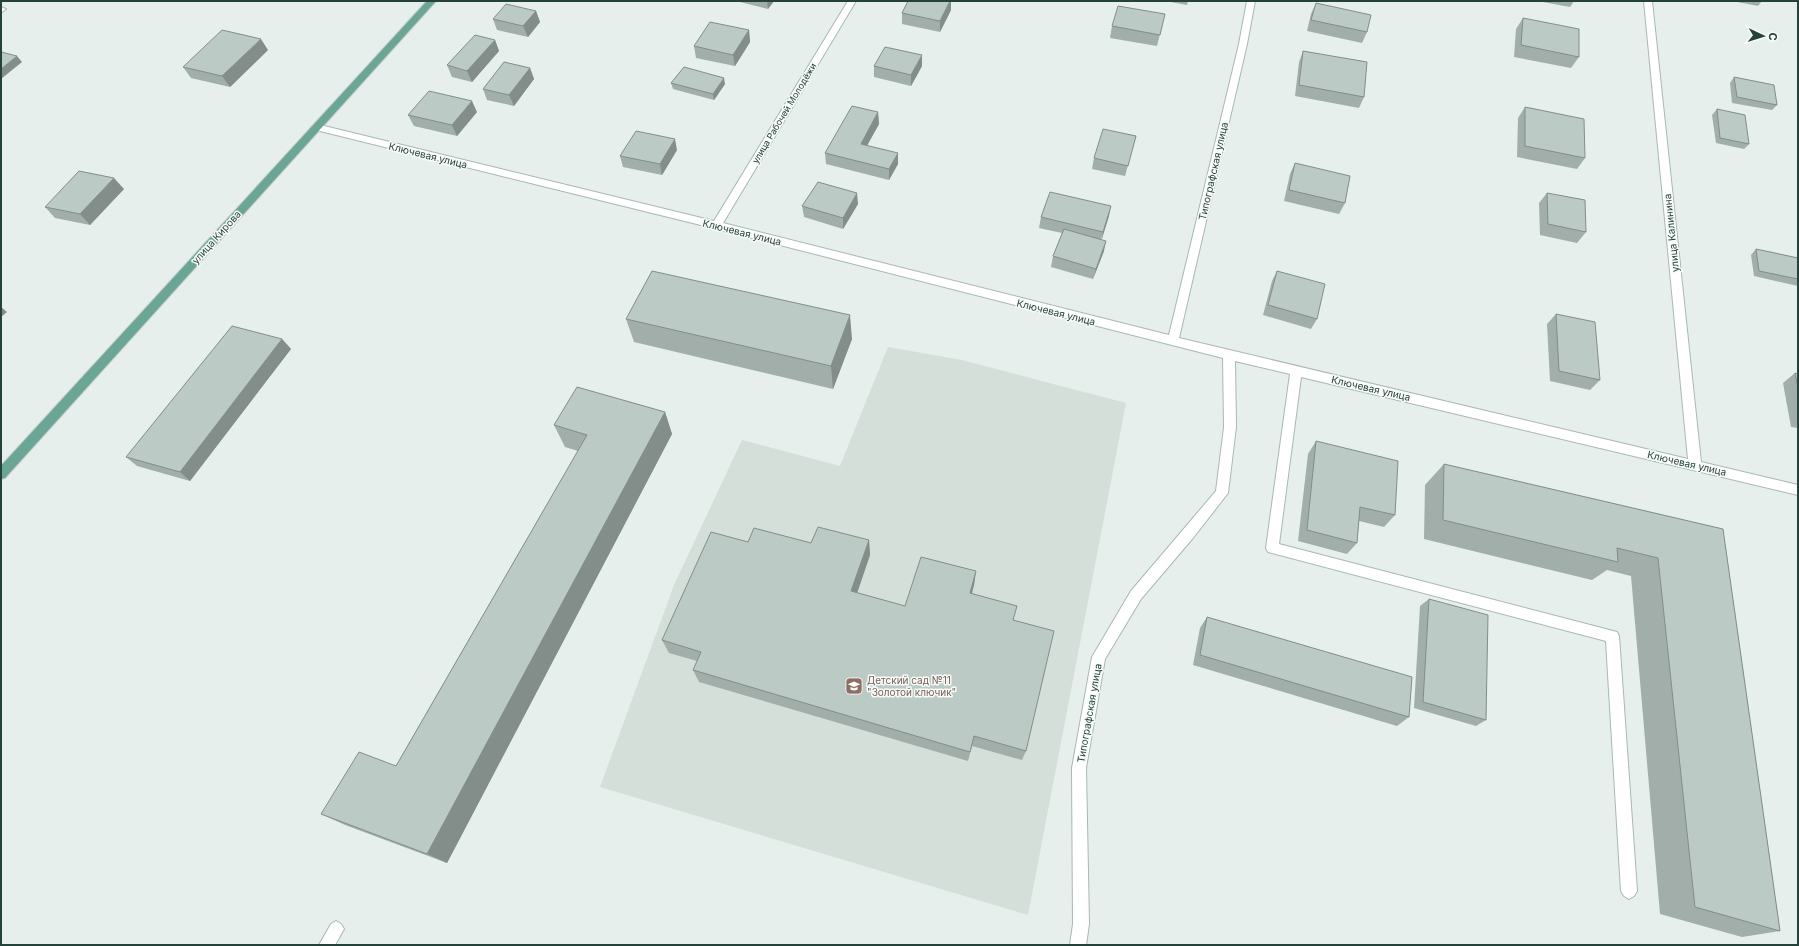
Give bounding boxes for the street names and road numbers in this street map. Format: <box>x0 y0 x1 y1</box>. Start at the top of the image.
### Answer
street label: улица Рабочей Молодёжи <box>750 61 818 165</box>
street label: Типографская улица <box>1196 121 1230 221</box>
street label: Ключевая улица <box>387 139 469 171</box>
street label: улица Калинина <box>1661 193 1681 273</box>
street label: улица Кирова <box>189 208 243 266</box>
street label: Ключевая улица <box>701 216 783 248</box>
street label: Ключевая улица <box>1015 296 1097 328</box>
street label: Ключевая улица <box>1330 373 1412 403</box>
street label: Ключевая улица <box>1646 448 1728 478</box>
street label: Типографская улица <box>1074 662 1104 764</box>

